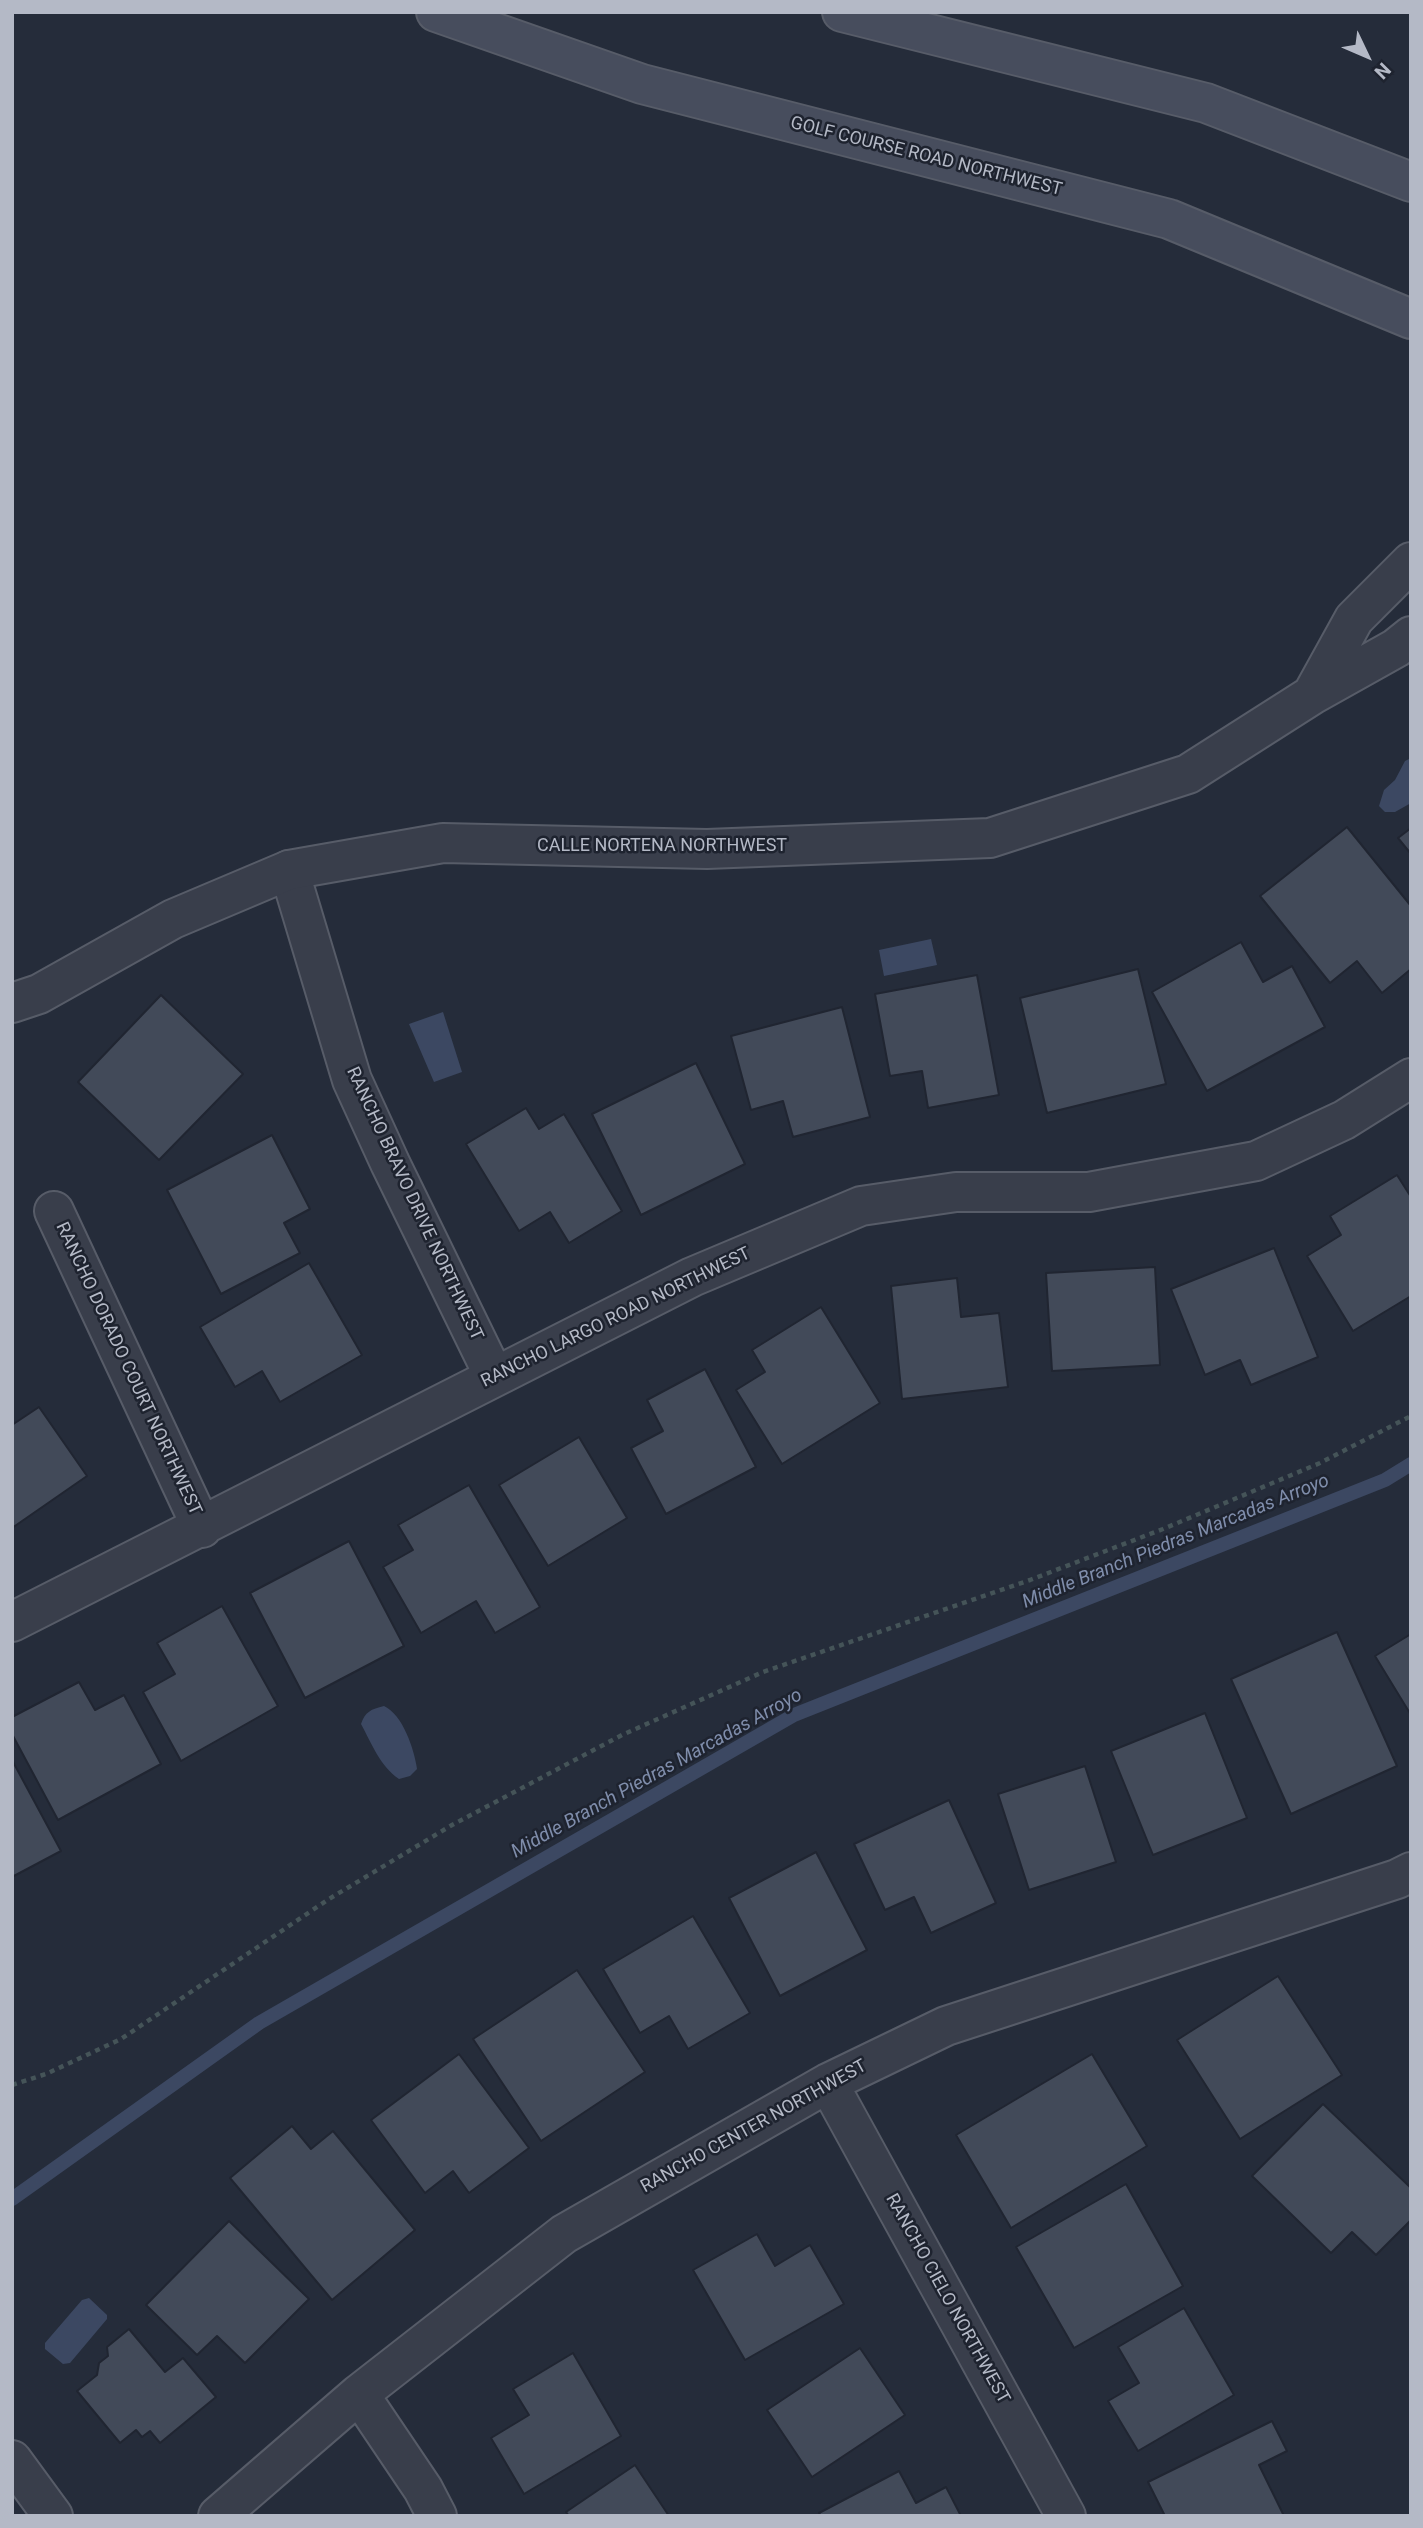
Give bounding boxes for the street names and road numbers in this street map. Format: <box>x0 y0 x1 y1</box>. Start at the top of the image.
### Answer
street label: GOLF COURSE ROAD NORTHWEST <box>788 113 1064 201</box>
street label: CALLE NORTENA NORTHWEST <box>537 835 787 857</box>
street label: RANCHO BRAVO DRIVE NORTHWEST <box>341 1064 487 1344</box>
street label: RANCHO DORADO COURT NORTHWEST <box>50 1219 206 1519</box>
street label: RANCHO LARGO ROAD NORTHWEST <box>478 1243 754 1393</box>
street label: RANCHO CENTER NORTHWEST <box>637 2056 871 2198</box>
street label: RANCHO CIELO NORTHWEST <box>880 2190 1014 2408</box>

